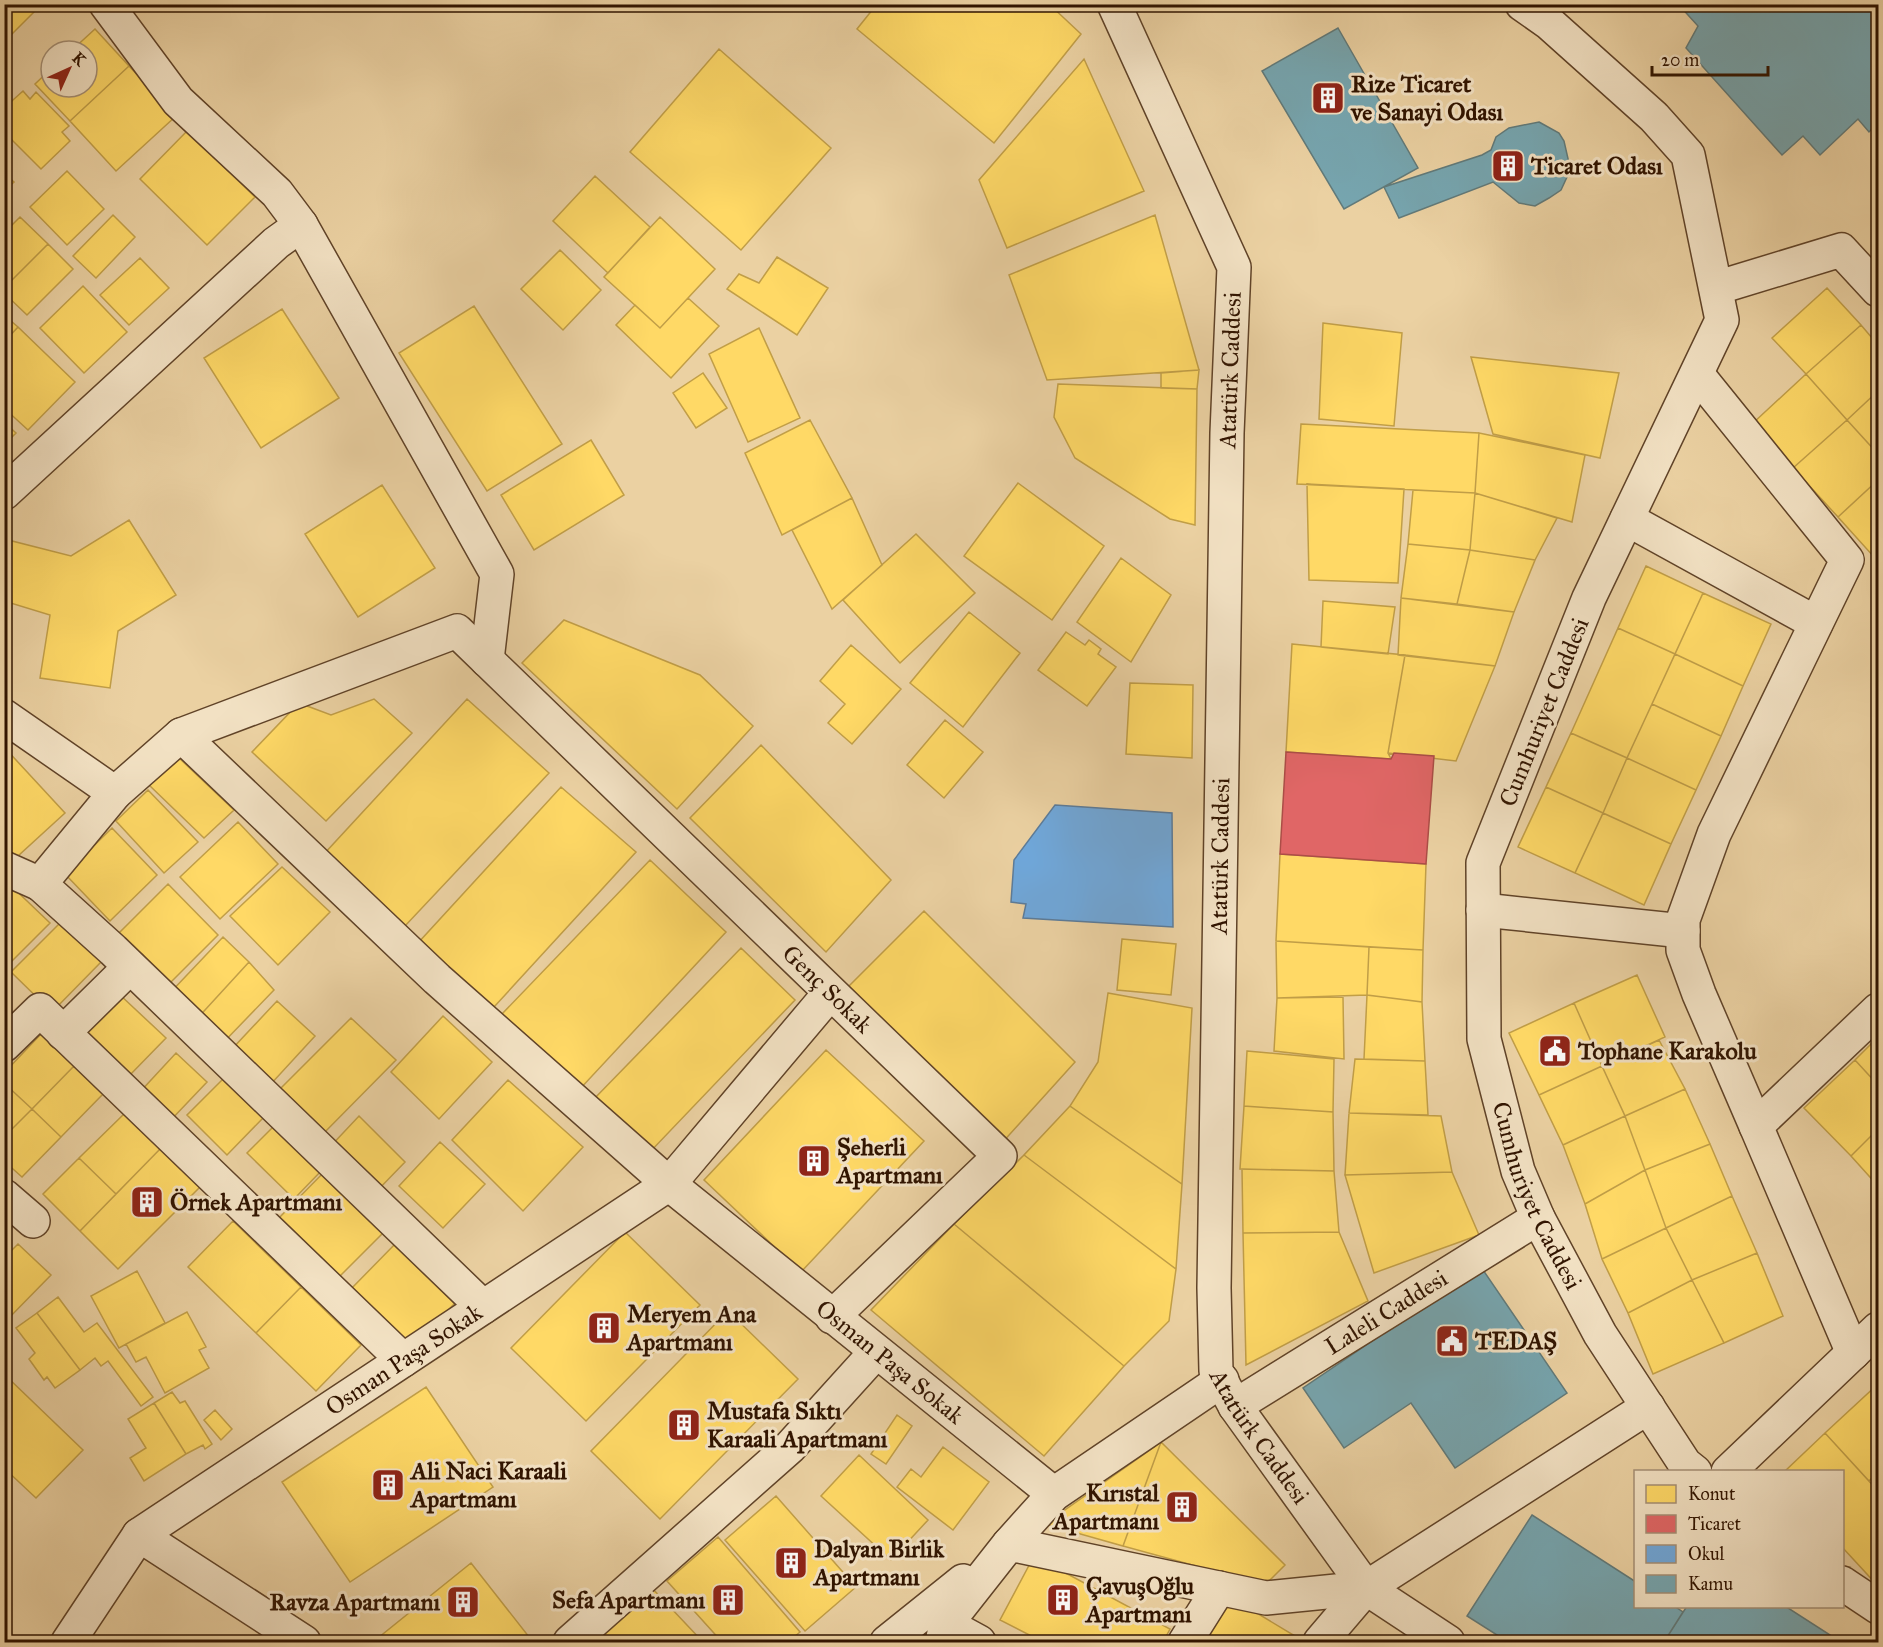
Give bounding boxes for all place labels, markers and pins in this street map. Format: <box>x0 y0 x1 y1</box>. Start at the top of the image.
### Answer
place label: Rize Ticaret ve Sanayi Odası <box>1350 69 1503 127</box>
building icon: Rize Ticaret ve Sanayi Odası <box>1310 80 1346 116</box>
building icon: Ticaret Odası <box>1490 148 1526 184</box>
place label: Ticaret Odası <box>1530 151 1663 181</box>
public building icon: Tophane Karakolu <box>1537 1033 1573 1069</box>
place label: Tophane Karakolu <box>1577 1036 1757 1066</box>
place label: Şeherli Apartmanı <box>835 1132 943 1190</box>
building icon: Şeherli Apartmanı <box>796 1143 832 1179</box>
building icon: Örnek Apartmanı <box>129 1184 165 1220</box>
place label: Örnek Apartmanı <box>170 1187 343 1217</box>
place label: Meryem Ana Apartmanı <box>625 1299 757 1357</box>
building icon: Meryem Ana Apartmanı <box>586 1310 622 1346</box>
public building icon: TEDAŞ <box>1434 1323 1470 1359</box>
place label: TEDAŞ <box>1474 1326 1557 1356</box>
place label: Mustafa Sıktı Karaali Apartmanı <box>707 1396 888 1454</box>
building icon: Mustafa Sıktı Karaali Apartmanı <box>666 1407 702 1443</box>
place label: Ali Naci Karaali Apartmanı <box>409 1456 567 1514</box>
building icon: Ali Naci Karaali Apartmanı <box>370 1467 406 1503</box>
place label: Kırıstal Apartmanı <box>1051 1478 1160 1536</box>
building icon: Kırıstal Apartmanı <box>1164 1489 1200 1525</box>
place label: Dalyan Birlik Apartmanı <box>812 1534 945 1592</box>
building icon: Dalyan Birlik Apartmanı <box>773 1545 809 1581</box>
place label: ÇavuşOğlu Apartmanı <box>1084 1571 1194 1629</box>
building icon: Sefa Apartmanı <box>710 1582 746 1618</box>
building icon: ÇavuşOğlu Apartmanı <box>1045 1582 1081 1618</box>
building icon: Ravza Apartmanı <box>445 1584 481 1620</box>
place label: Sefa Apartmanı <box>552 1585 705 1615</box>
place label: Ravza Apartmanı <box>269 1587 440 1617</box>

